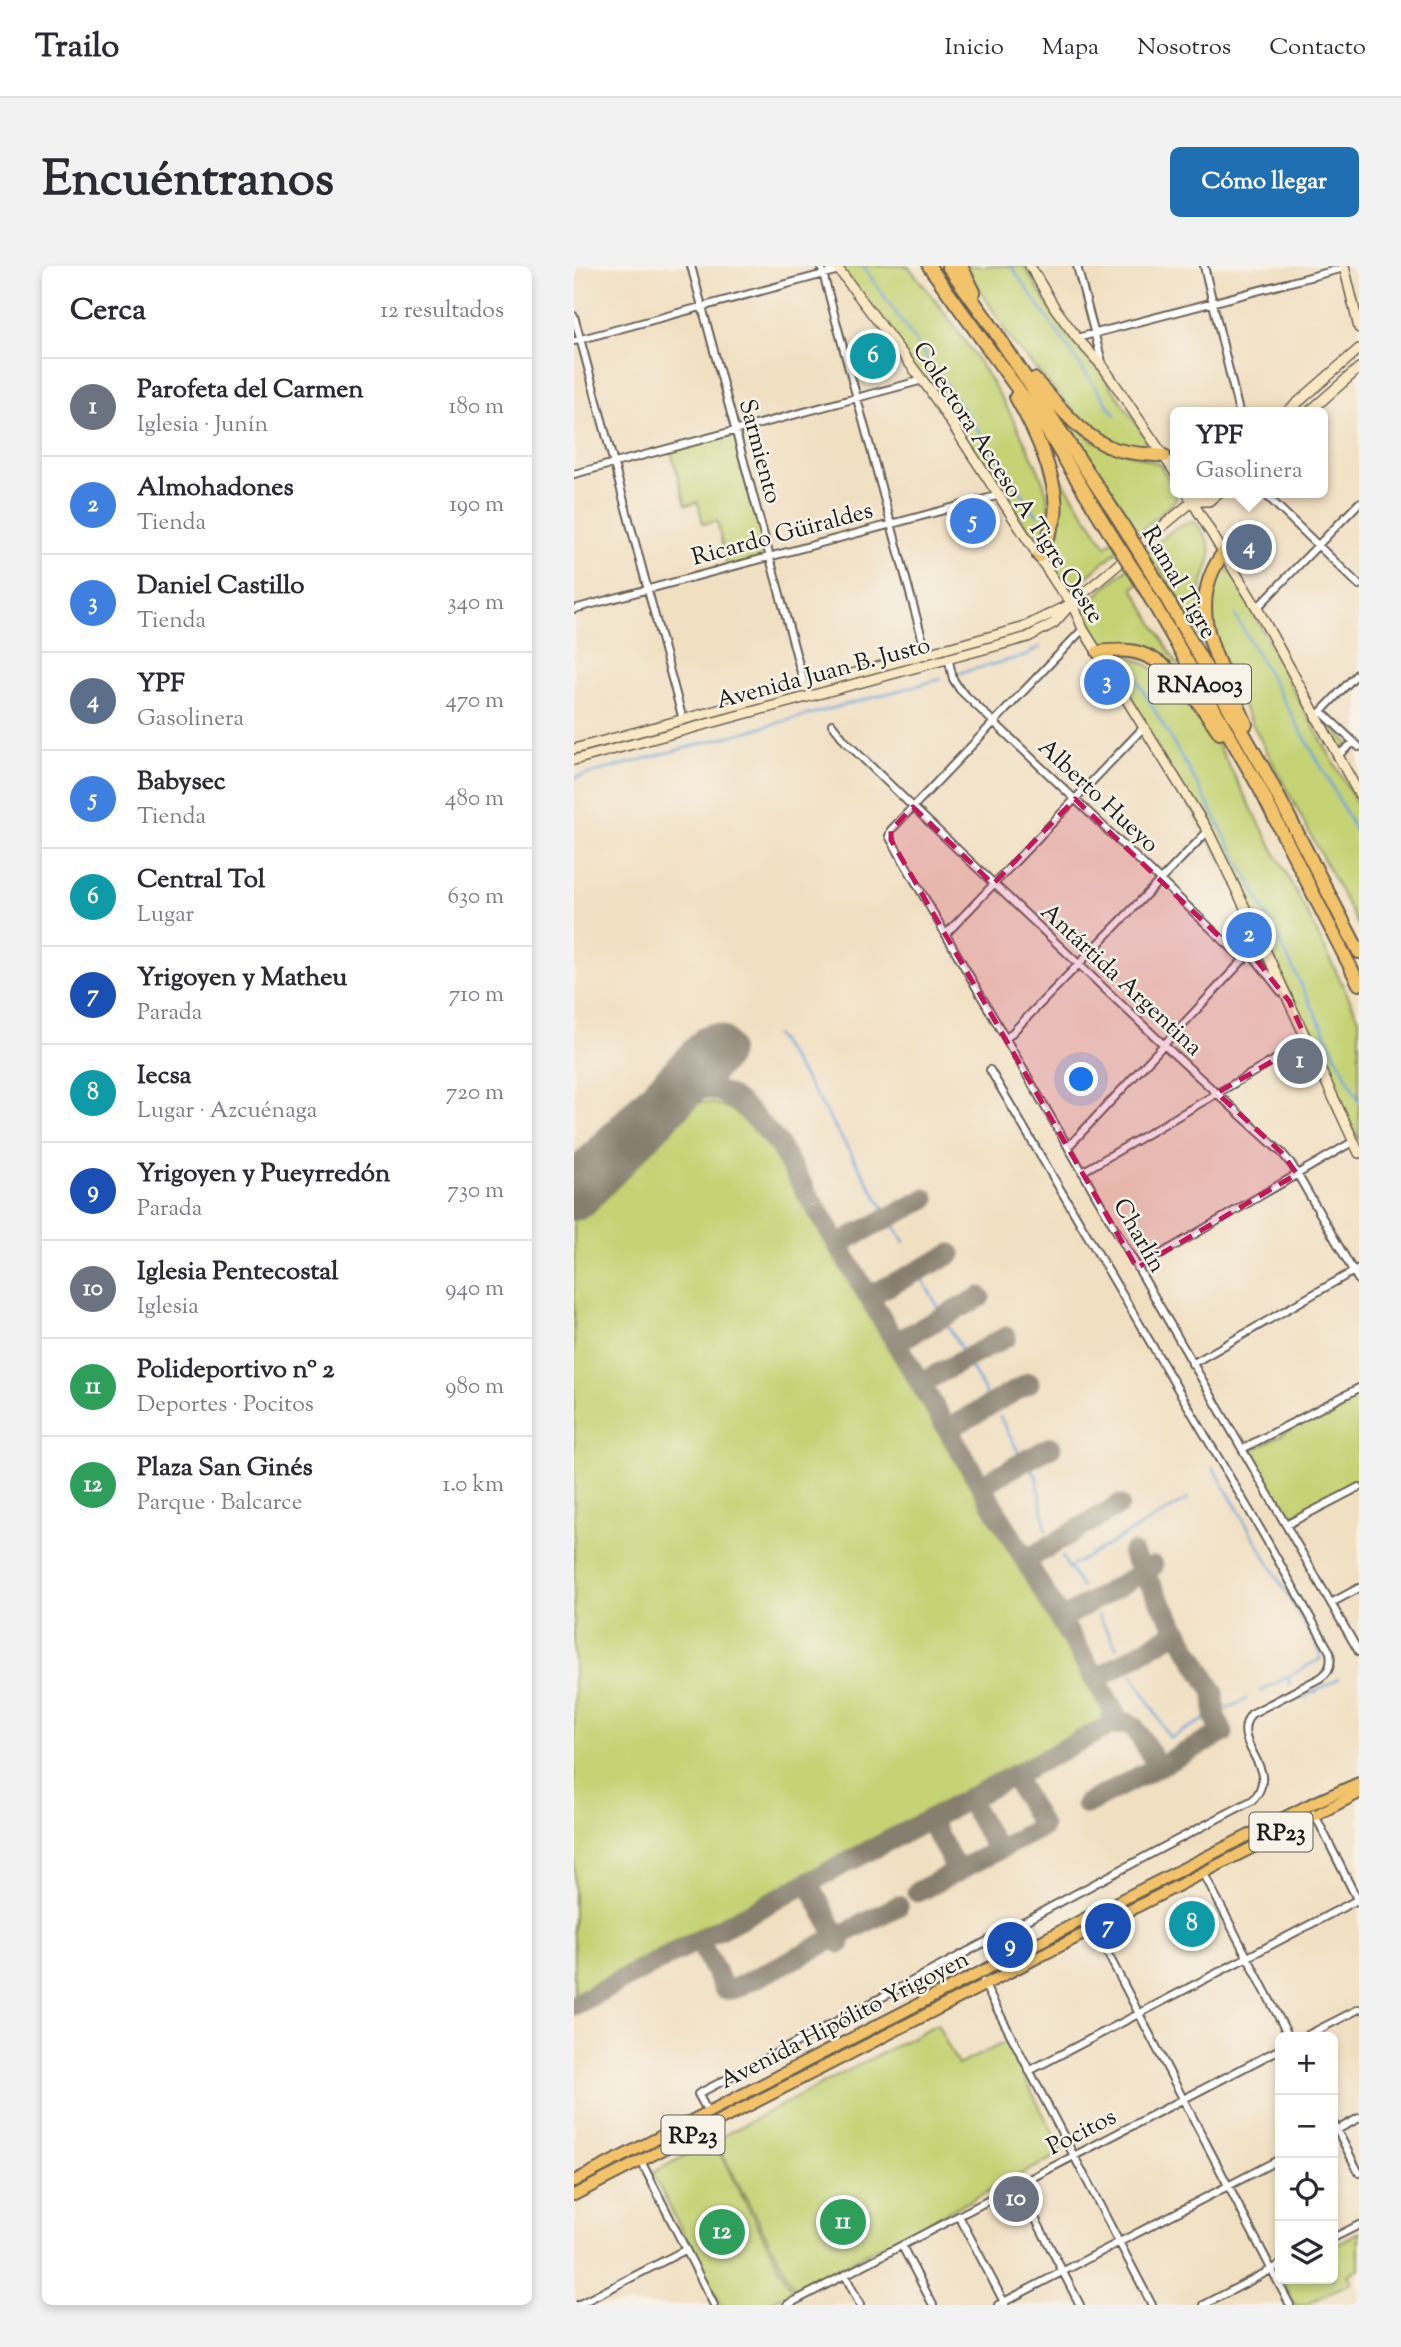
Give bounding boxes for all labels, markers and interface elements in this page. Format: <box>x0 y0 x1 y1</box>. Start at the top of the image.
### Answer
text: Trailo <box>35 24 119 72</box>
text: Inicio <box>944 31 1004 65</box>
text: Mapa <box>1042 31 1099 65</box>
text: Nosotros <box>1137 31 1231 65</box>
text: Contacto <box>1269 31 1366 65</box>
text: Encuéntranos <box>42 147 334 217</box>
button: Cómo llegar <box>1170 147 1359 217</box>
text: Cerca <box>70 290 146 333</box>
text: 12 resultados <box>380 295 504 328</box>
pin: 6 <box>850 330 896 382</box>
street label: Colectora Acceso A Tigre Oeste <box>903 335 1111 631</box>
text: Parofeta del Carmen <box>137 372 364 409</box>
text: 1 <box>89 391 97 424</box>
text: 180 m <box>449 391 504 424</box>
street label: Sarmiento <box>729 395 789 508</box>
popup <box>1170 407 1328 498</box>
text: Iglesia · Junín <box>137 409 268 442</box>
text: YPF <box>1195 418 1243 455</box>
text: Gasolinera <box>1195 455 1303 488</box>
text: Almohadones <box>137 470 294 507</box>
text: 2 <box>88 489 98 522</box>
text: 190 m <box>449 489 504 522</box>
street label: Ricardo Güiraldes <box>688 494 877 576</box>
pin: 5 <box>950 495 996 547</box>
text: Tienda <box>137 507 206 540</box>
street label: Ramal Tigre <box>1132 520 1224 646</box>
pin: 4 <box>1226 521 1272 573</box>
text: Daniel Castillo <box>137 568 305 605</box>
text: 3 <box>88 587 98 620</box>
text: 340 m <box>447 587 504 620</box>
text: Tienda <box>137 605 206 638</box>
street label: Avenida Juan B. Justo <box>713 629 934 719</box>
pin: 3 <box>1084 656 1130 708</box>
road number: RNA003 <box>1149 664 1251 704</box>
text: YPF <box>137 666 185 703</box>
text: 4 <box>87 685 99 718</box>
text: 470 m <box>445 685 504 718</box>
text: Gasolinera <box>137 703 244 736</box>
street label: Alberto Hueyo <box>1030 731 1166 862</box>
text: Babysec <box>137 764 226 801</box>
text: 5 <box>89 783 97 816</box>
text: 480 m <box>445 783 504 816</box>
text: Tienda <box>137 801 206 834</box>
text: Central Tol <box>137 862 265 899</box>
text: 6 <box>87 881 99 914</box>
text: 630 m <box>447 881 504 914</box>
street label: Antártida Argentina <box>1032 896 1209 1065</box>
text: Lugar <box>137 899 194 932</box>
pin: 2 <box>1226 909 1272 961</box>
text: Yrigoyen y Matheu <box>137 960 347 997</box>
text: 7 <box>87 979 99 1012</box>
text: 710 m <box>449 979 504 1012</box>
text: Parada <box>137 997 202 1030</box>
pin: 1 <box>1277 1035 1323 1087</box>
text: Iecsa <box>137 1058 192 1095</box>
your location <box>1064 1062 1098 1096</box>
text: 8 <box>87 1077 99 1110</box>
text: 720 m <box>446 1077 504 1110</box>
text: Lugar · Azcuénaga <box>137 1095 317 1128</box>
text: Yrigoyen y Pueyrredón <box>137 1156 390 1193</box>
text: 9 <box>87 1175 99 1208</box>
text: 730 m <box>447 1175 504 1208</box>
text: Parada <box>137 1193 202 1226</box>
street label: Charlín <box>1103 1193 1173 1279</box>
text: Iglesia Pentecostal <box>137 1254 339 1291</box>
text: 10 <box>83 1273 103 1306</box>
text: 940 m <box>445 1273 504 1306</box>
text: Iglesia <box>137 1291 199 1324</box>
text: Polideportivo nº 2 <box>137 1352 334 1389</box>
text: 11 <box>85 1371 101 1404</box>
text: 980 m <box>445 1371 504 1404</box>
text: Deportes · Pocitos <box>137 1389 314 1422</box>
text: Plaza San Ginés <box>137 1450 313 1487</box>
text: 12 <box>84 1469 102 1502</box>
text: 1.0 km <box>442 1469 504 1502</box>
text: Parque · Balcarce <box>137 1487 302 1520</box>
road number: RP23 <box>1250 1812 1312 1852</box>
pin: 8 <box>1169 1898 1215 1950</box>
pin: 7 <box>1085 1900 1131 1952</box>
pin: 9 <box>987 1919 1033 1971</box>
street label: Avenida Hipólito Yrigoyen <box>714 1943 975 2099</box>
map controls <box>1275 2032 1338 2284</box>
button: + <box>1275 2032 1338 2095</box>
button: − <box>1275 2095 1338 2158</box>
street label: Pocitos <box>1041 2101 1123 2165</box>
road number: RP23 <box>662 2116 724 2154</box>
button: locate <box>1275 2158 1338 2221</box>
pin: 10 <box>993 2173 1039 2225</box>
pin: 11 <box>820 2196 866 2248</box>
pin: 12 <box>699 2206 745 2258</box>
button: layers <box>1275 2221 1338 2284</box>

